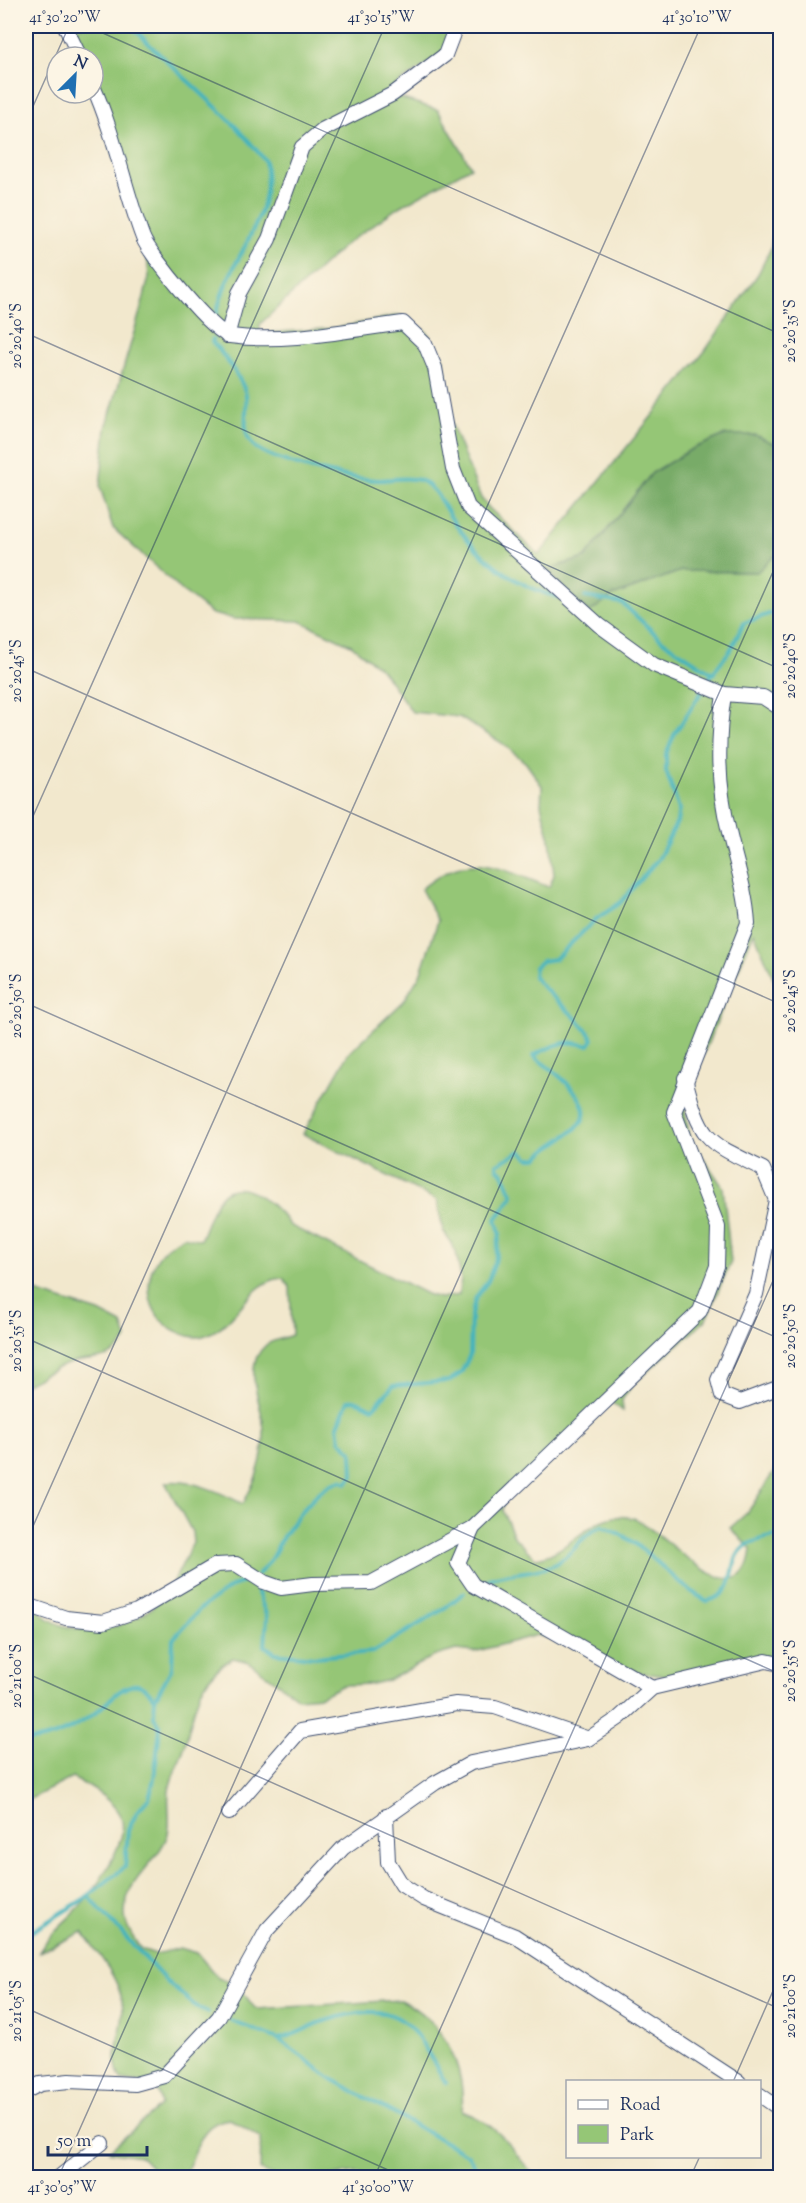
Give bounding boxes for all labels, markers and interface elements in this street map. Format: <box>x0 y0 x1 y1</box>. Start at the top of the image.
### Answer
text: 41°30'20"W <box>29 8 101 29</box>
text: 41°30'15"W <box>347 8 415 29</box>
text: 41°30'10"W <box>662 8 732 29</box>
north arrow <box>45 45 105 105</box>
text: N <box>70 50 91 77</box>
text: 20°20'35"S <box>781 299 802 363</box>
text: 20°20'40"S <box>7 303 28 369</box>
text: 20°20'40"S <box>781 633 802 699</box>
text: 20°20'45"S <box>7 639 28 703</box>
text: 20°20'45"S <box>781 969 802 1033</box>
text: 20°20'50"S <box>7 974 28 1038</box>
text: 20°20'50"S <box>781 1304 802 1368</box>
text: 20°20'55"S <box>7 1310 28 1372</box>
text: 20°20'55"S <box>781 1640 802 1702</box>
text: 20°21'00"S <box>7 1644 28 1708</box>
text: 20°21'00"S <box>781 1974 802 2038</box>
text: 20°21'05"S <box>7 1980 28 2042</box>
legend <box>566 2080 761 2158</box>
text: Road <box>620 2093 660 2119</box>
scale bar <box>48 2119 147 2157</box>
text: Park <box>620 2123 655 2149</box>
text: 50 m <box>56 2129 92 2155</box>
text: 41°30'05"W <box>27 2178 97 2199</box>
text: 41°30'00"W <box>342 2178 414 2199</box>

